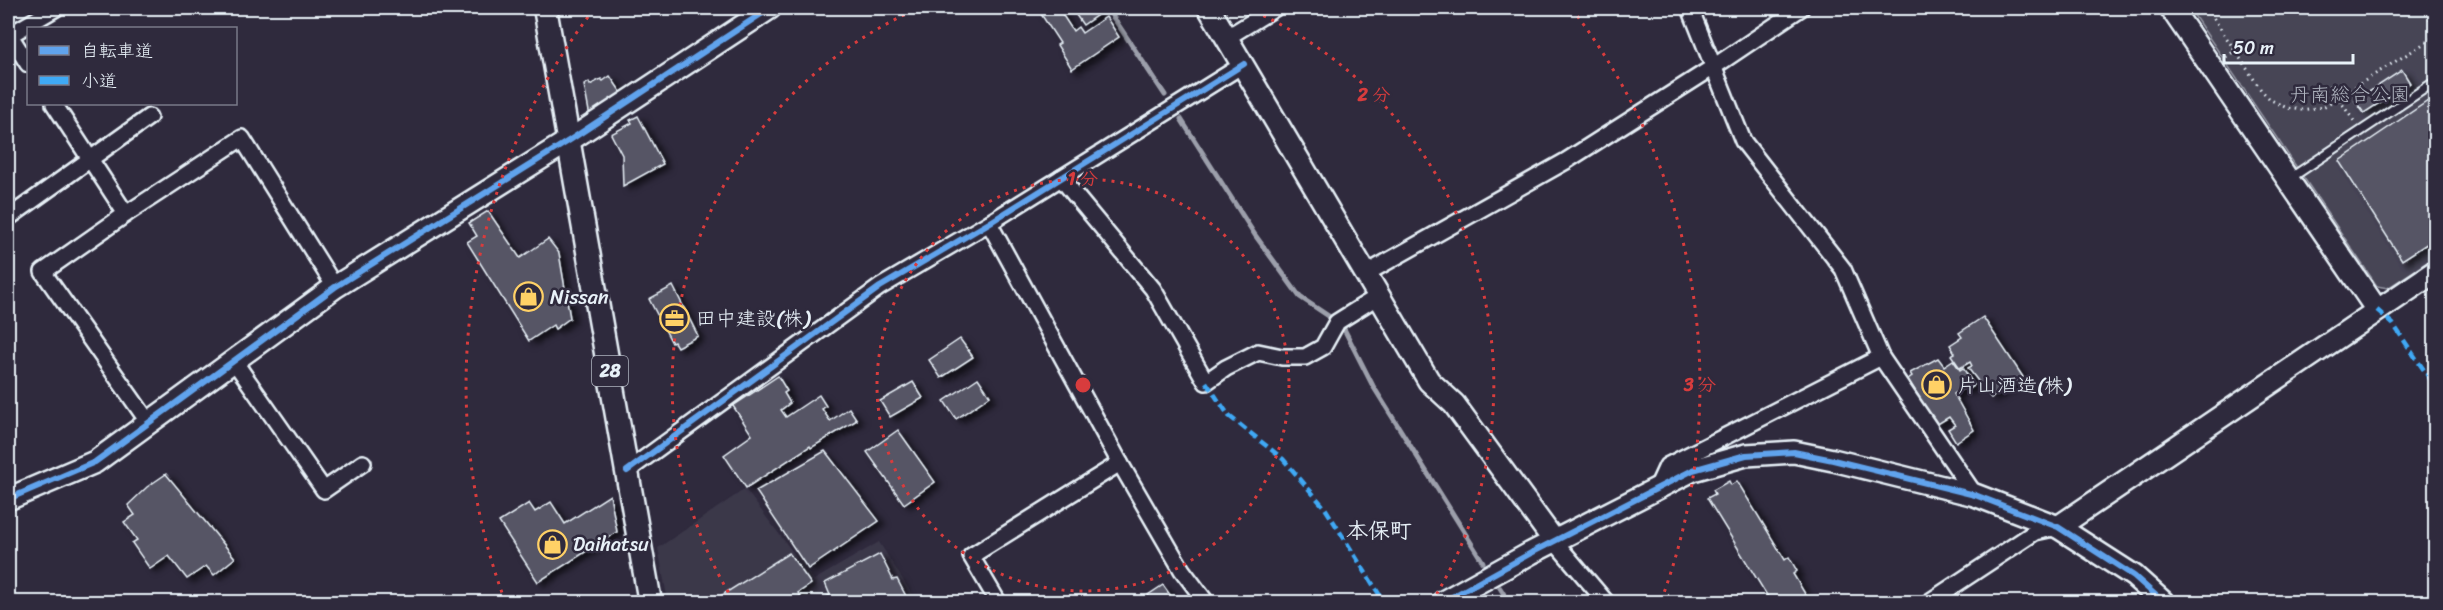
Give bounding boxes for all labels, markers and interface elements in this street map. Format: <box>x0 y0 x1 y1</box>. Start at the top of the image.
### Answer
legend <box>27 27 237 105</box>
scale bar <box>2224 27 2353 65</box>
text: 50 m <box>2233 32 2274 64</box>
text: 自転車道 <box>81 35 153 67</box>
text: 小道 <box>81 65 117 97</box>
park label: 丹南総合公園 <box>2290 77 2410 112</box>
text: 2 分 <box>1356 79 1391 111</box>
text: 1 分 <box>1068 163 1098 195</box>
place label: Nissan <box>550 280 609 315</box>
shop icon: Nissan <box>513 281 545 313</box>
place label: 田中建設(株) <box>696 301 811 336</box>
office icon: 田中建設(株) <box>659 302 691 334</box>
road number: 28 <box>592 356 628 386</box>
place label: 片山酒造(株) <box>1957 368 2072 403</box>
text: 3 分 <box>1683 369 1716 401</box>
shop icon: 片山酒造(株) <box>1920 369 1952 401</box>
centre of rings <box>1073 375 1093 395</box>
district label: 本保町 <box>1346 511 1412 550</box>
place label: Daihatsu <box>573 527 649 562</box>
shop icon: Daihatsu <box>536 528 568 560</box>

